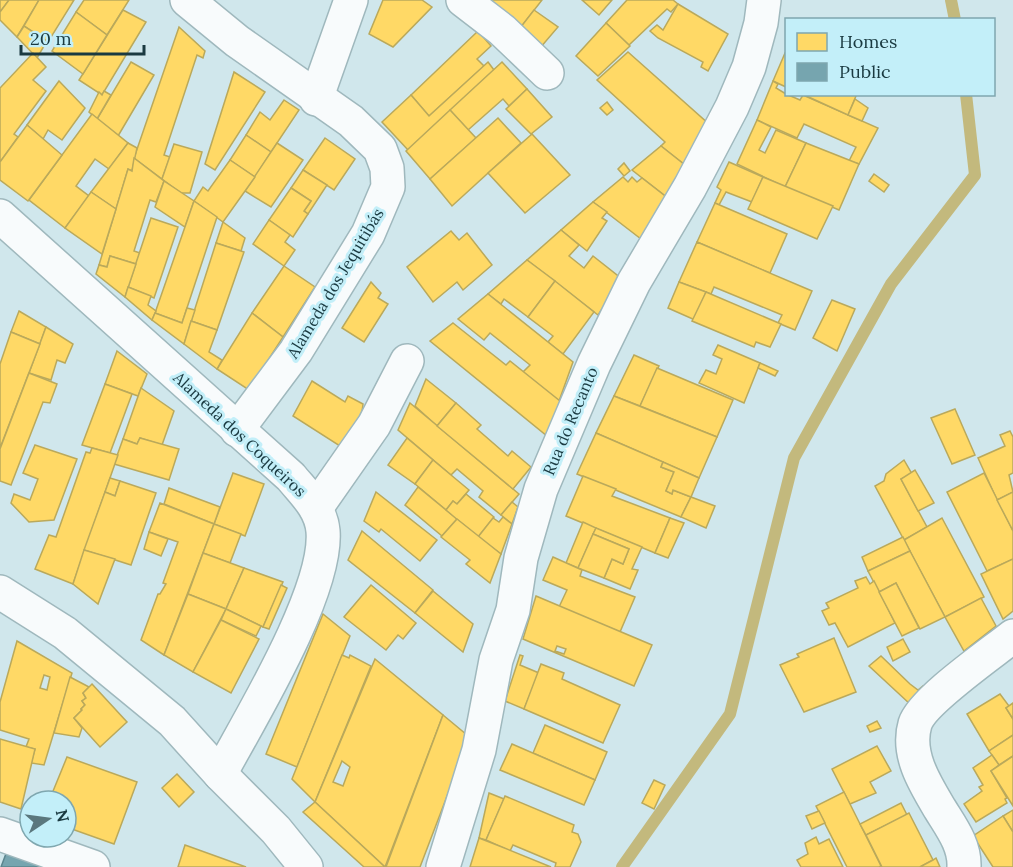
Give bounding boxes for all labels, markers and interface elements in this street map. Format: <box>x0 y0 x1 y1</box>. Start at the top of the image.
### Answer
scale bar <box>21 18 144 56</box>
legend <box>785 18 995 96</box>
text: 20 m <box>30 27 72 50</box>
text: Homes <box>839 30 897 53</box>
text: Public <box>839 60 891 83</box>
street label: Alameda dos Jequitibás <box>282 204 388 363</box>
street label: Rua do Recanto <box>538 364 602 478</box>
street label: Alameda dos Coqueiros <box>169 367 311 501</box>
north arrow <box>18 789 78 849</box>
text: N <box>51 807 74 824</box>

